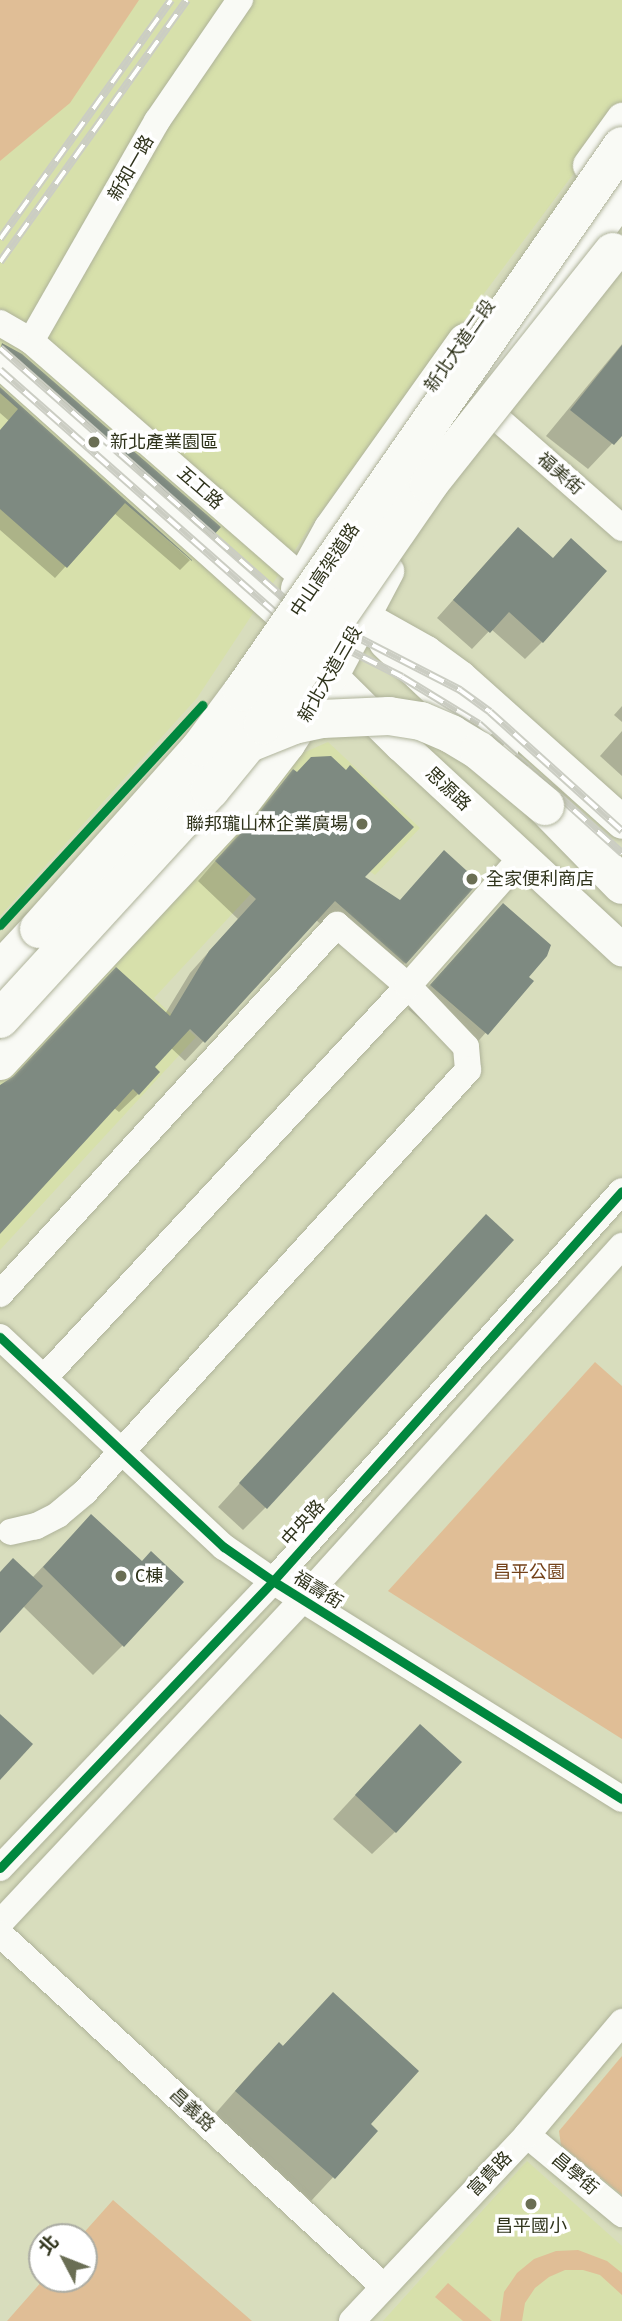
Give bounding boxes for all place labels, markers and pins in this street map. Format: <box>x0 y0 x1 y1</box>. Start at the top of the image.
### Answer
place label: 新北產業園區 <box>110 431 218 453</box>
marker: 新北產業園區 <box>84 432 104 452</box>
place label: 聯邦瓏山林企業廣場 <box>186 813 348 835</box>
marker: 聯邦瓏山林企業廣場 <box>354 816 370 832</box>
place label: 全家便利商店 <box>486 868 594 890</box>
marker: 全家便利商店 <box>464 871 480 887</box>
place label: C棟 <box>135 1565 163 1587</box>
marker: C棟 <box>113 1568 129 1584</box>
marker: 昌平國小 <box>523 2196 539 2212</box>
place label: 昌平國小 <box>495 2215 567 2237</box>

